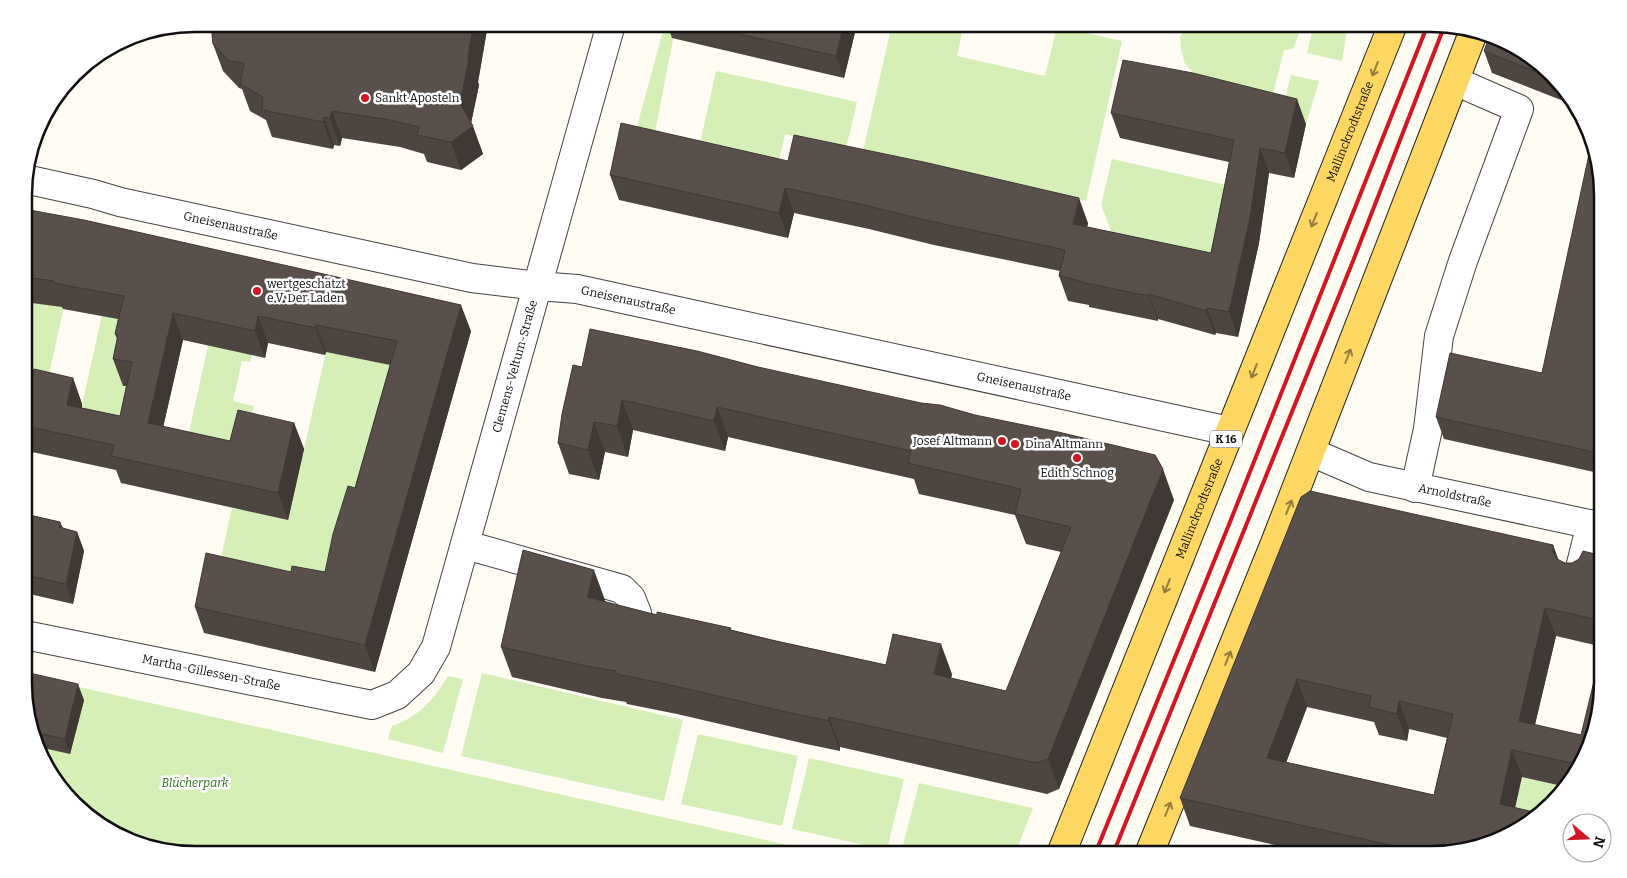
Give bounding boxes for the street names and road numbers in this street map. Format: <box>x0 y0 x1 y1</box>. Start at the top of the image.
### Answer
street label: Mallinckrodtstraße <box>1324 79 1376 184</box>
street label: Gneisenaustraße <box>182 209 279 243</box>
street label: Gneisenaustraße <box>580 283 677 317</box>
street label: Clemens-Veltum-Straße <box>490 298 540 434</box>
street label: Gneisenaustraße <box>975 369 1073 403</box>
road number: K 16 <box>1210 430 1242 448</box>
street label: Mallinckrodtstraße <box>1173 456 1226 561</box>
street label: Arnoldstraße <box>1417 481 1493 510</box>
street label: Martha-Gillessen-Straße <box>141 652 282 693</box>

